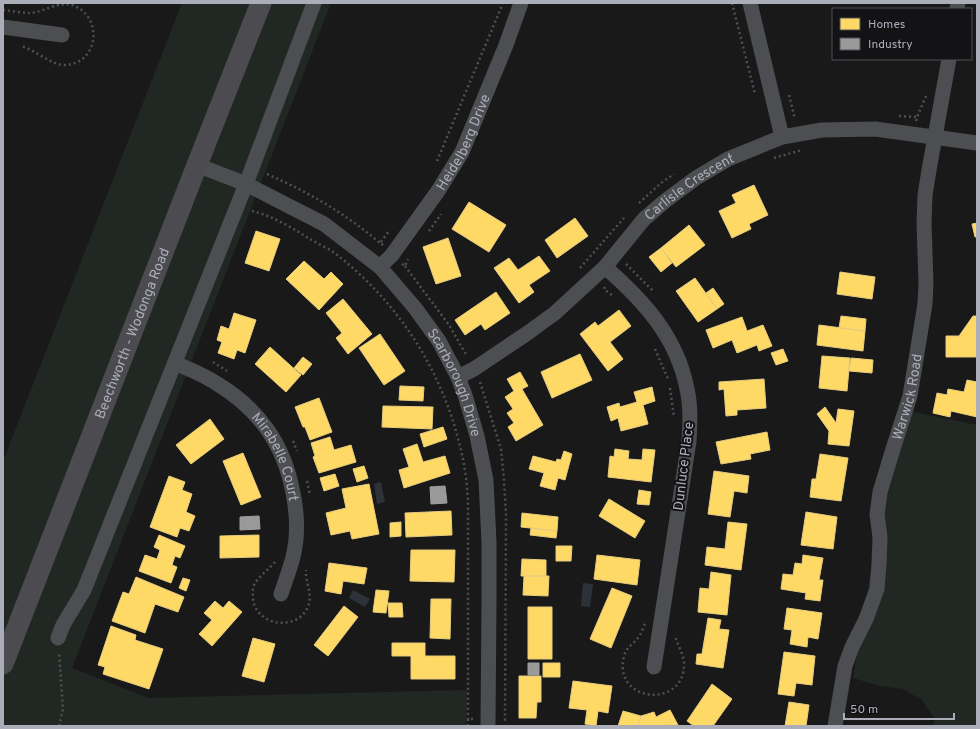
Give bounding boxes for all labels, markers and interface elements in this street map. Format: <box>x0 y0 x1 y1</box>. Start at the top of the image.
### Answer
legend <box>832 8 972 60</box>
text: Homes <box>868 17 905 33</box>
text: Industry <box>868 37 913 53</box>
street label: Heidelberg Drive <box>433 92 495 194</box>
street label: Carlisle Crescent <box>642 150 737 225</box>
street label: Beechworth - Wodonga Road <box>92 246 174 422</box>
street label: Scarborough Drive <box>423 326 484 439</box>
street label: Warwick Road <box>889 353 927 442</box>
street label: Mirabelle Court <box>247 409 301 503</box>
street label: Dunluce Place <box>671 421 698 512</box>
scale bar <box>844 695 954 721</box>
text: 50 m <box>850 702 878 718</box>

